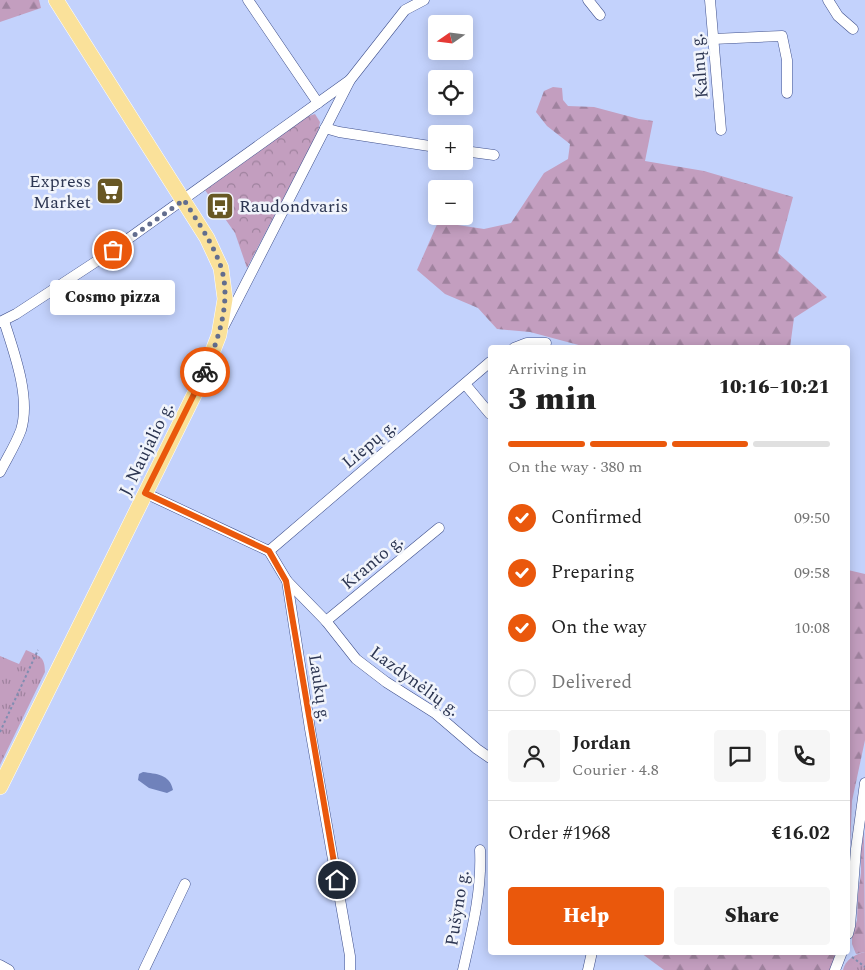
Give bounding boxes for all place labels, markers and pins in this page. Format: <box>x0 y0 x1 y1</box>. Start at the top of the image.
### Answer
place label: Express Market <box>29 168 91 216</box>
supermarket icon: Express Market <box>95 176 125 206</box>
bus stop icon: Raudondvaris <box>205 191 235 221</box>
place label: Raudondvaris <box>239 193 348 220</box>
pin <box>92 229 134 271</box>
callout: Cosmo pizza <box>51 280 176 315</box>
pin <box>316 859 358 901</box>

